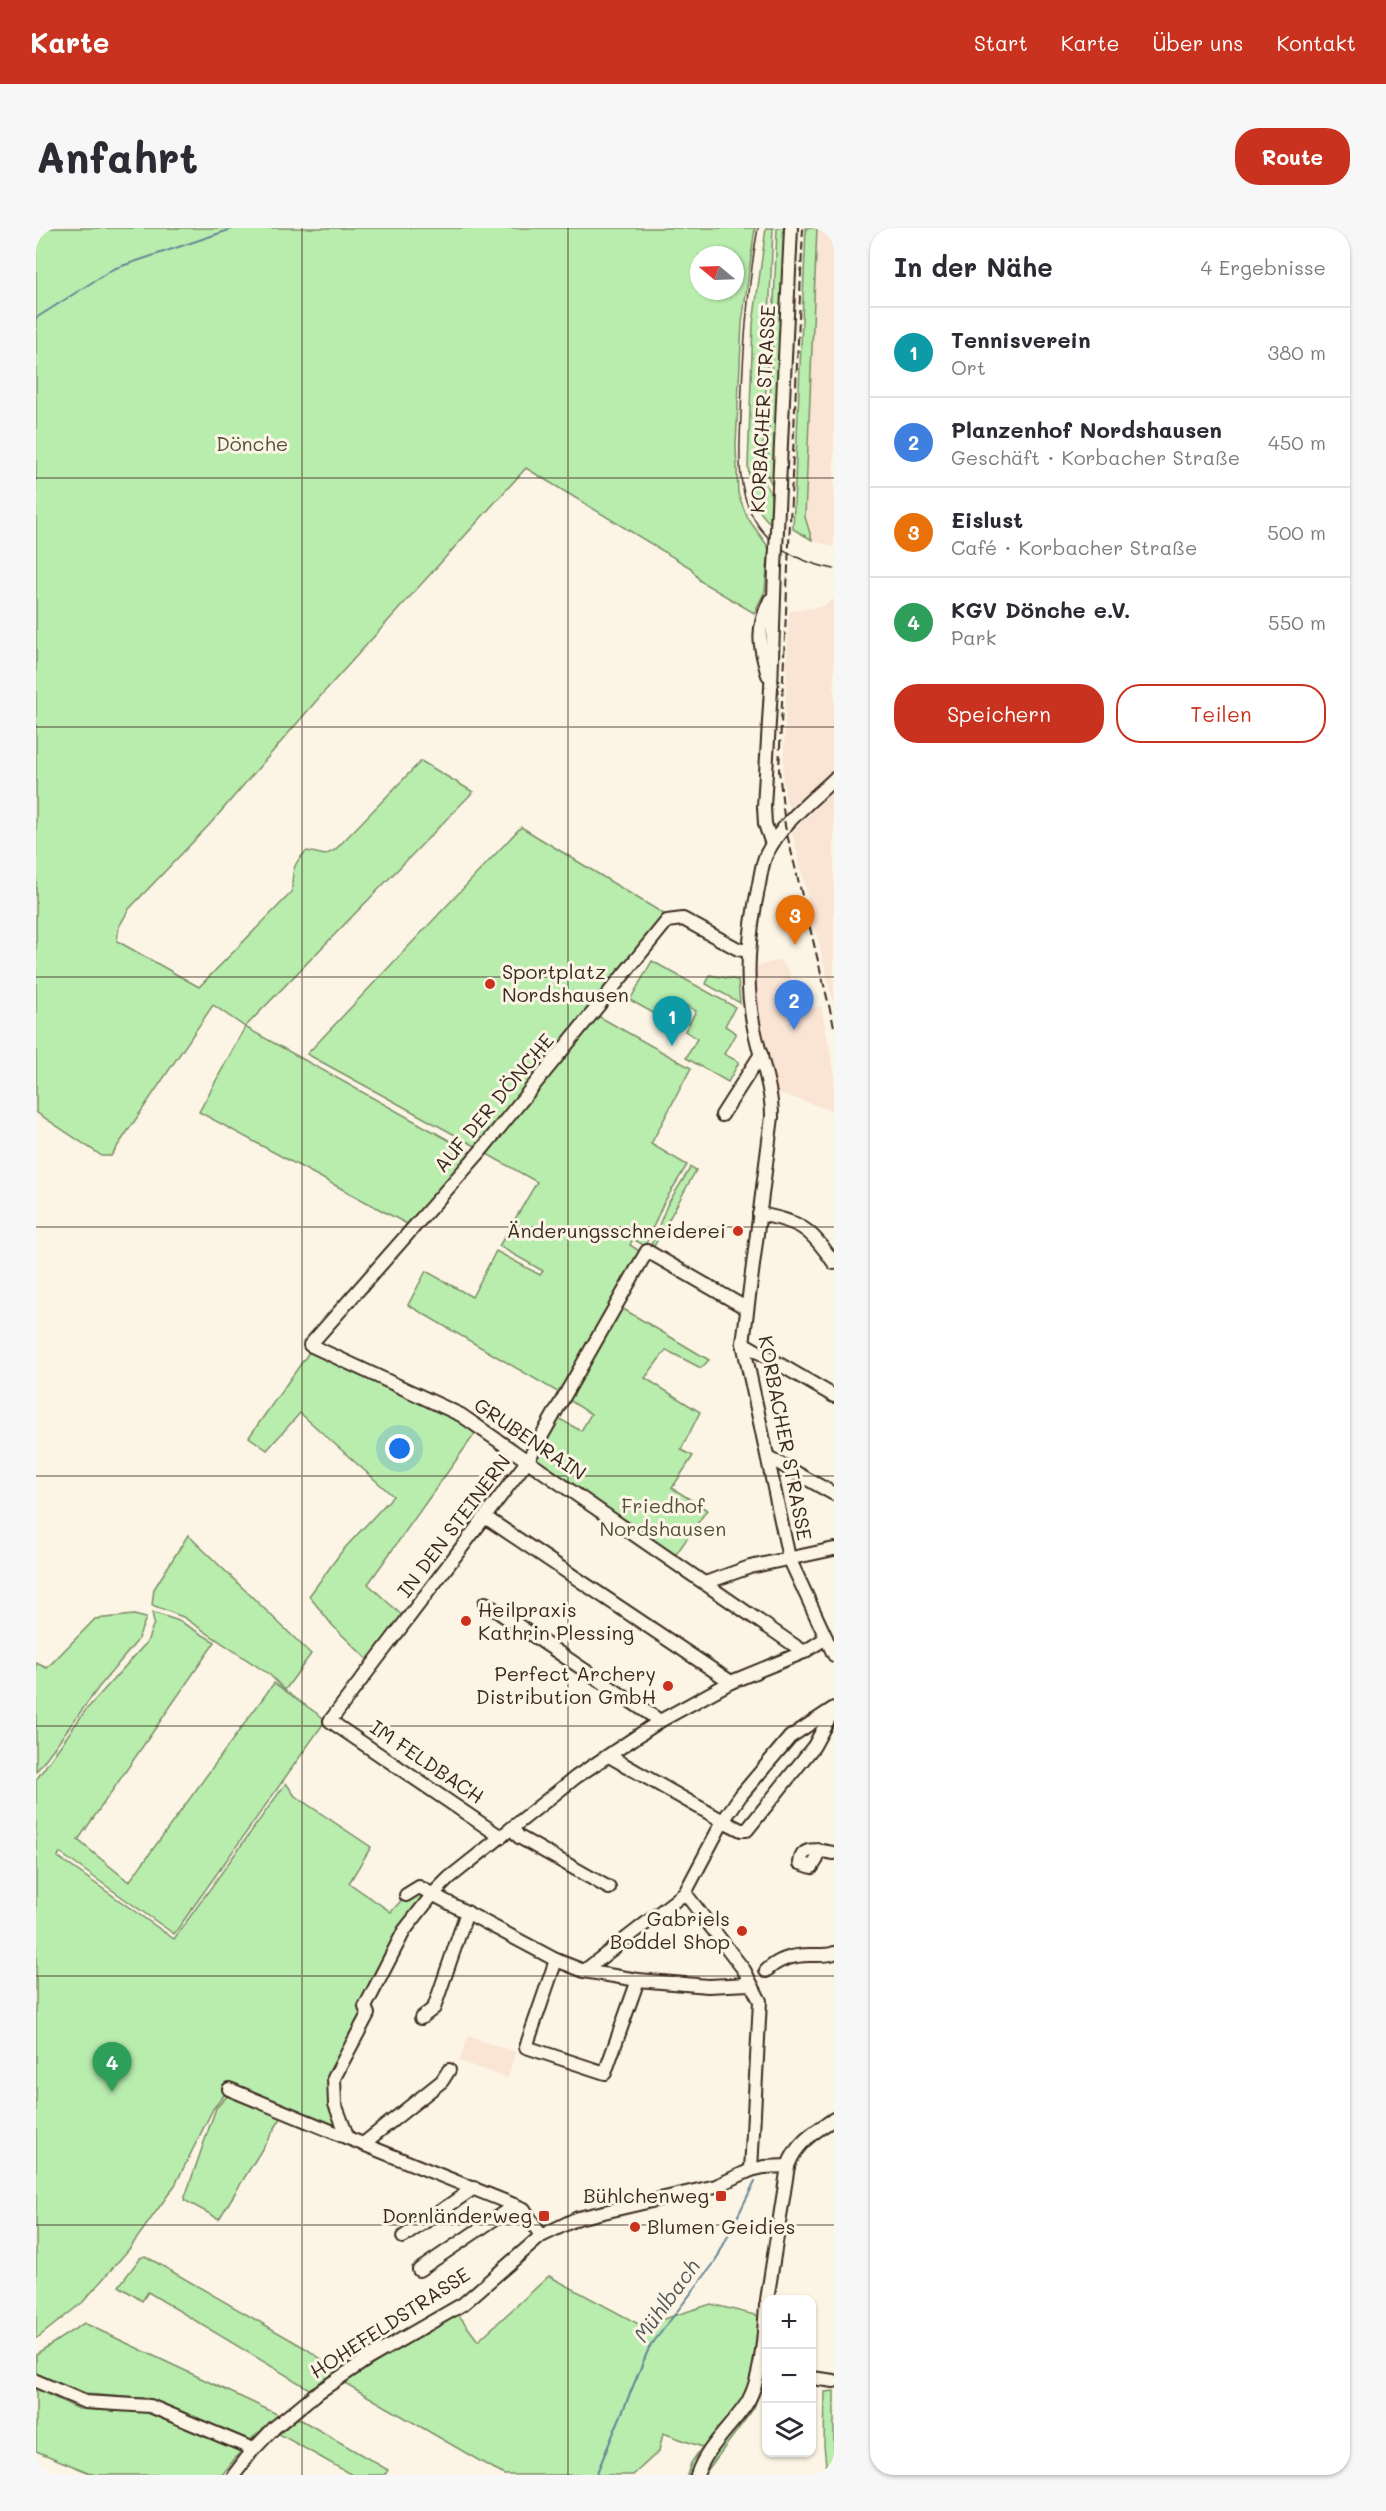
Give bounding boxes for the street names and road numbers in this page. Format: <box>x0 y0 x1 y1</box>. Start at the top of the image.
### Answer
street label: KORBACHER STRASSE <box>744 304 780 514</box>
street label: AUF DER DÖNCHE <box>428 1028 559 1177</box>
street label: KORBACHER STRASSE <box>753 1333 819 1542</box>
street label: GRUBENRAIN <box>469 1391 592 1485</box>
street label: IN DEN STEINERN <box>391 1449 516 1602</box>
street label: IM FELDBACH <box>366 1714 489 1809</box>
street label: HOHEFELDSTRASSE <box>304 2261 474 2384</box>

